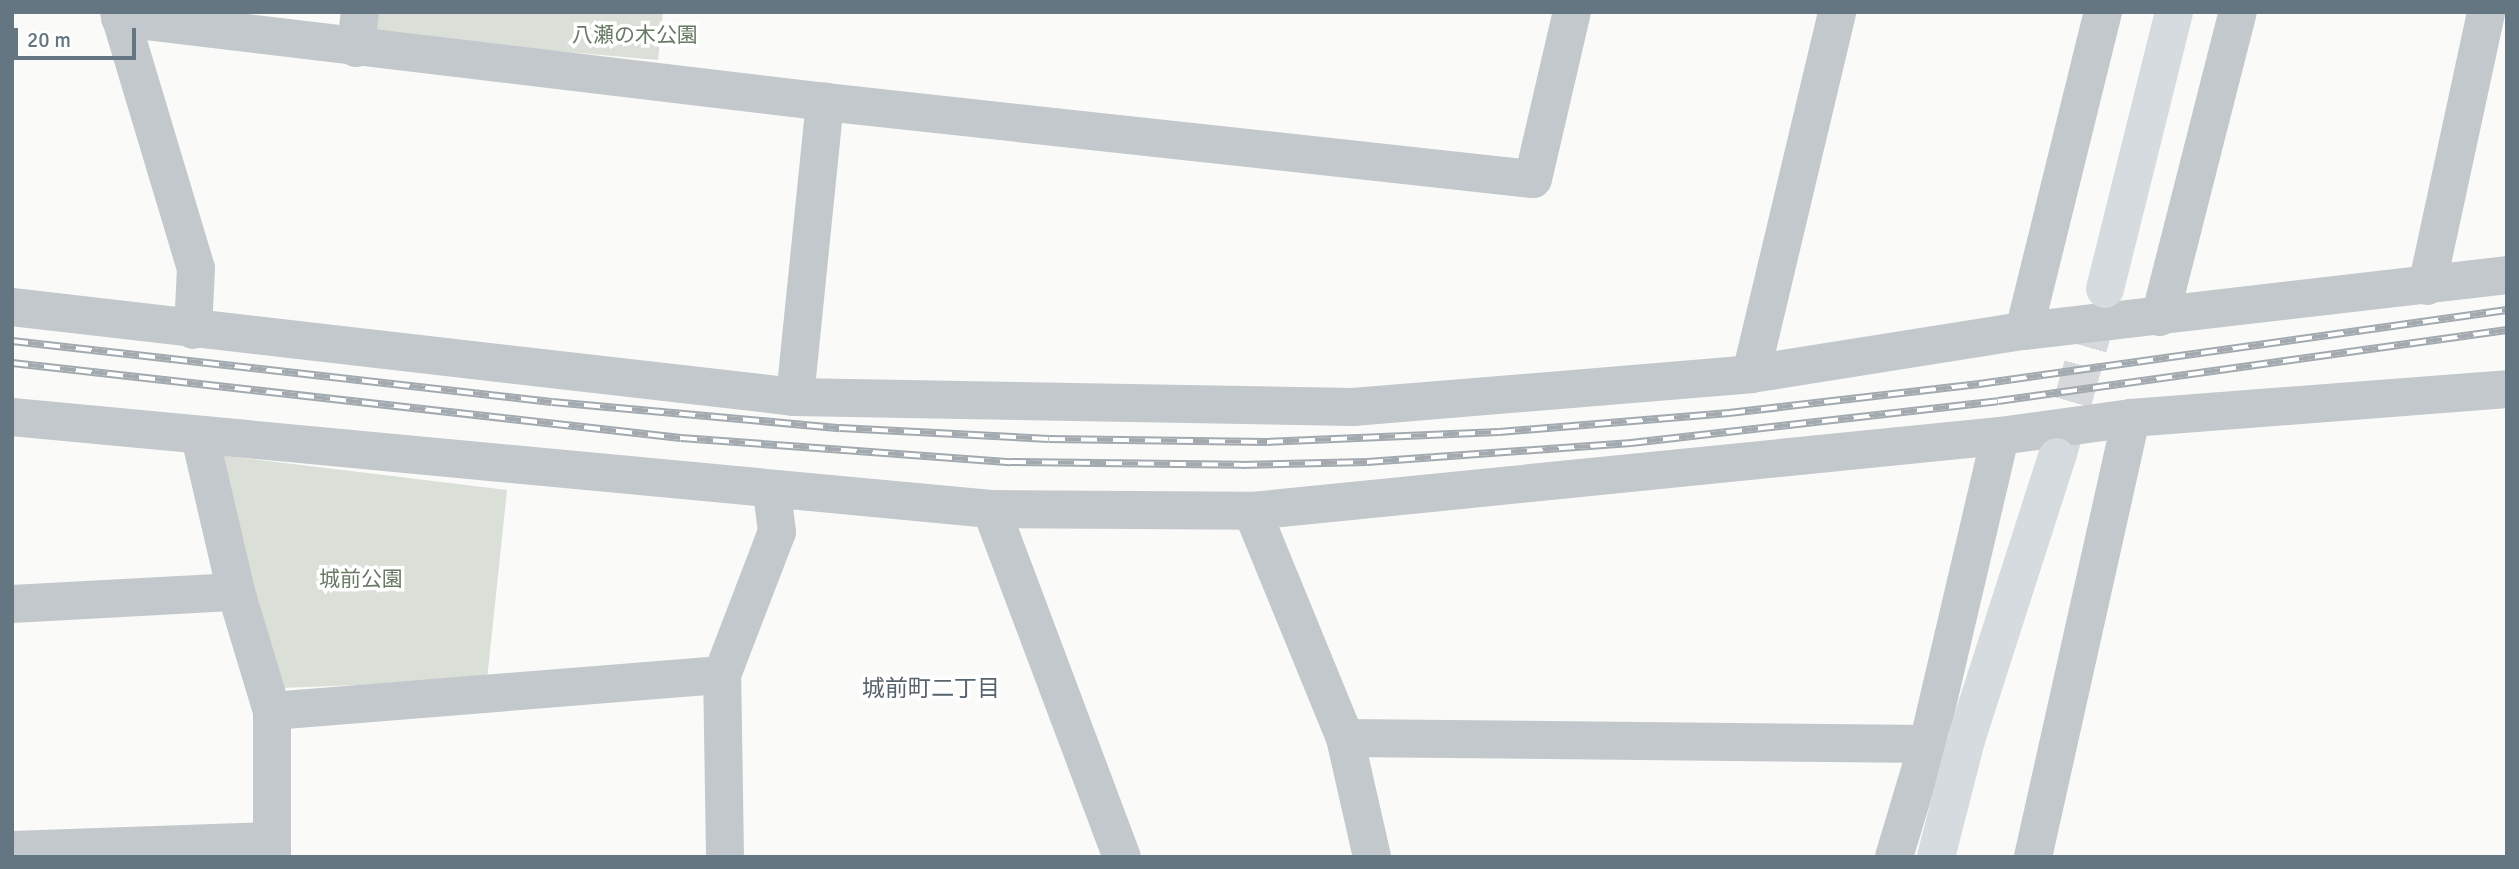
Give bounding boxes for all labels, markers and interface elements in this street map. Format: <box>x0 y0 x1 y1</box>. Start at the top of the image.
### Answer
scale bar <box>18 14 140 58</box>
park label: 八瀬の木公園 <box>572 22 698 48</box>
text: 20 m <box>27 27 71 53</box>
park label: 城前公園 <box>319 566 403 592</box>
district label: 城前町二丁目 <box>862 675 1000 703</box>

